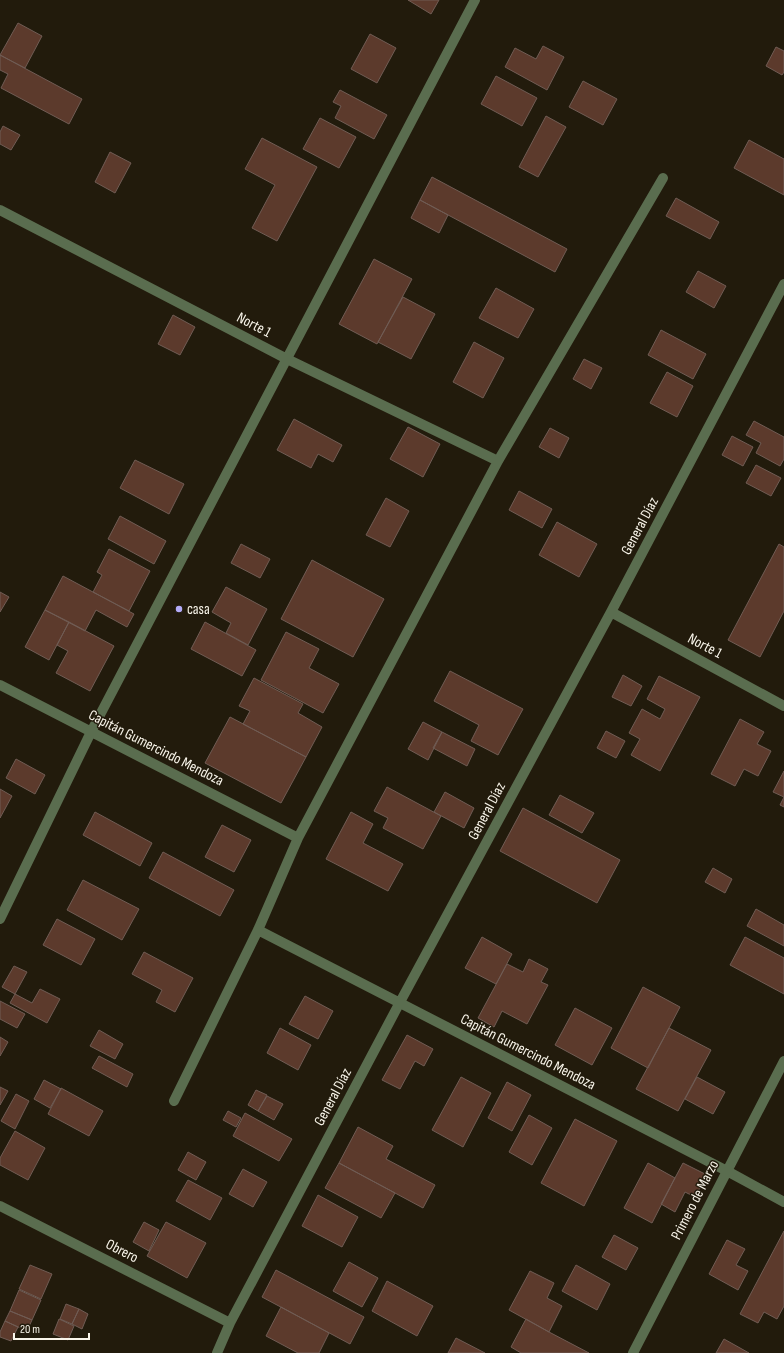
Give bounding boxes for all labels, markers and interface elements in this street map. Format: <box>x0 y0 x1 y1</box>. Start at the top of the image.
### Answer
street label: Norte 1 <box>233 308 275 342</box>
street label: General Díaz <box>617 493 663 558</box>
place label: casa <box>187 600 210 619</box>
marker: casa <box>174 604 184 614</box>
street label: Norte 1 <box>684 629 726 663</box>
street label: Capitán Gumercindo Mendoza <box>85 706 227 790</box>
street label: General Díaz <box>464 778 510 843</box>
street label: Capitán Gumercindo Mendoza <box>457 1010 599 1094</box>
street label: General Díaz <box>310 1064 356 1129</box>
street label: Primero de Marzo <box>667 1157 723 1243</box>
street label: Obrero <box>103 1235 141 1267</box>
scale bar <box>14 1315 89 1341</box>
text: 20 m <box>20 1322 40 1337</box>

